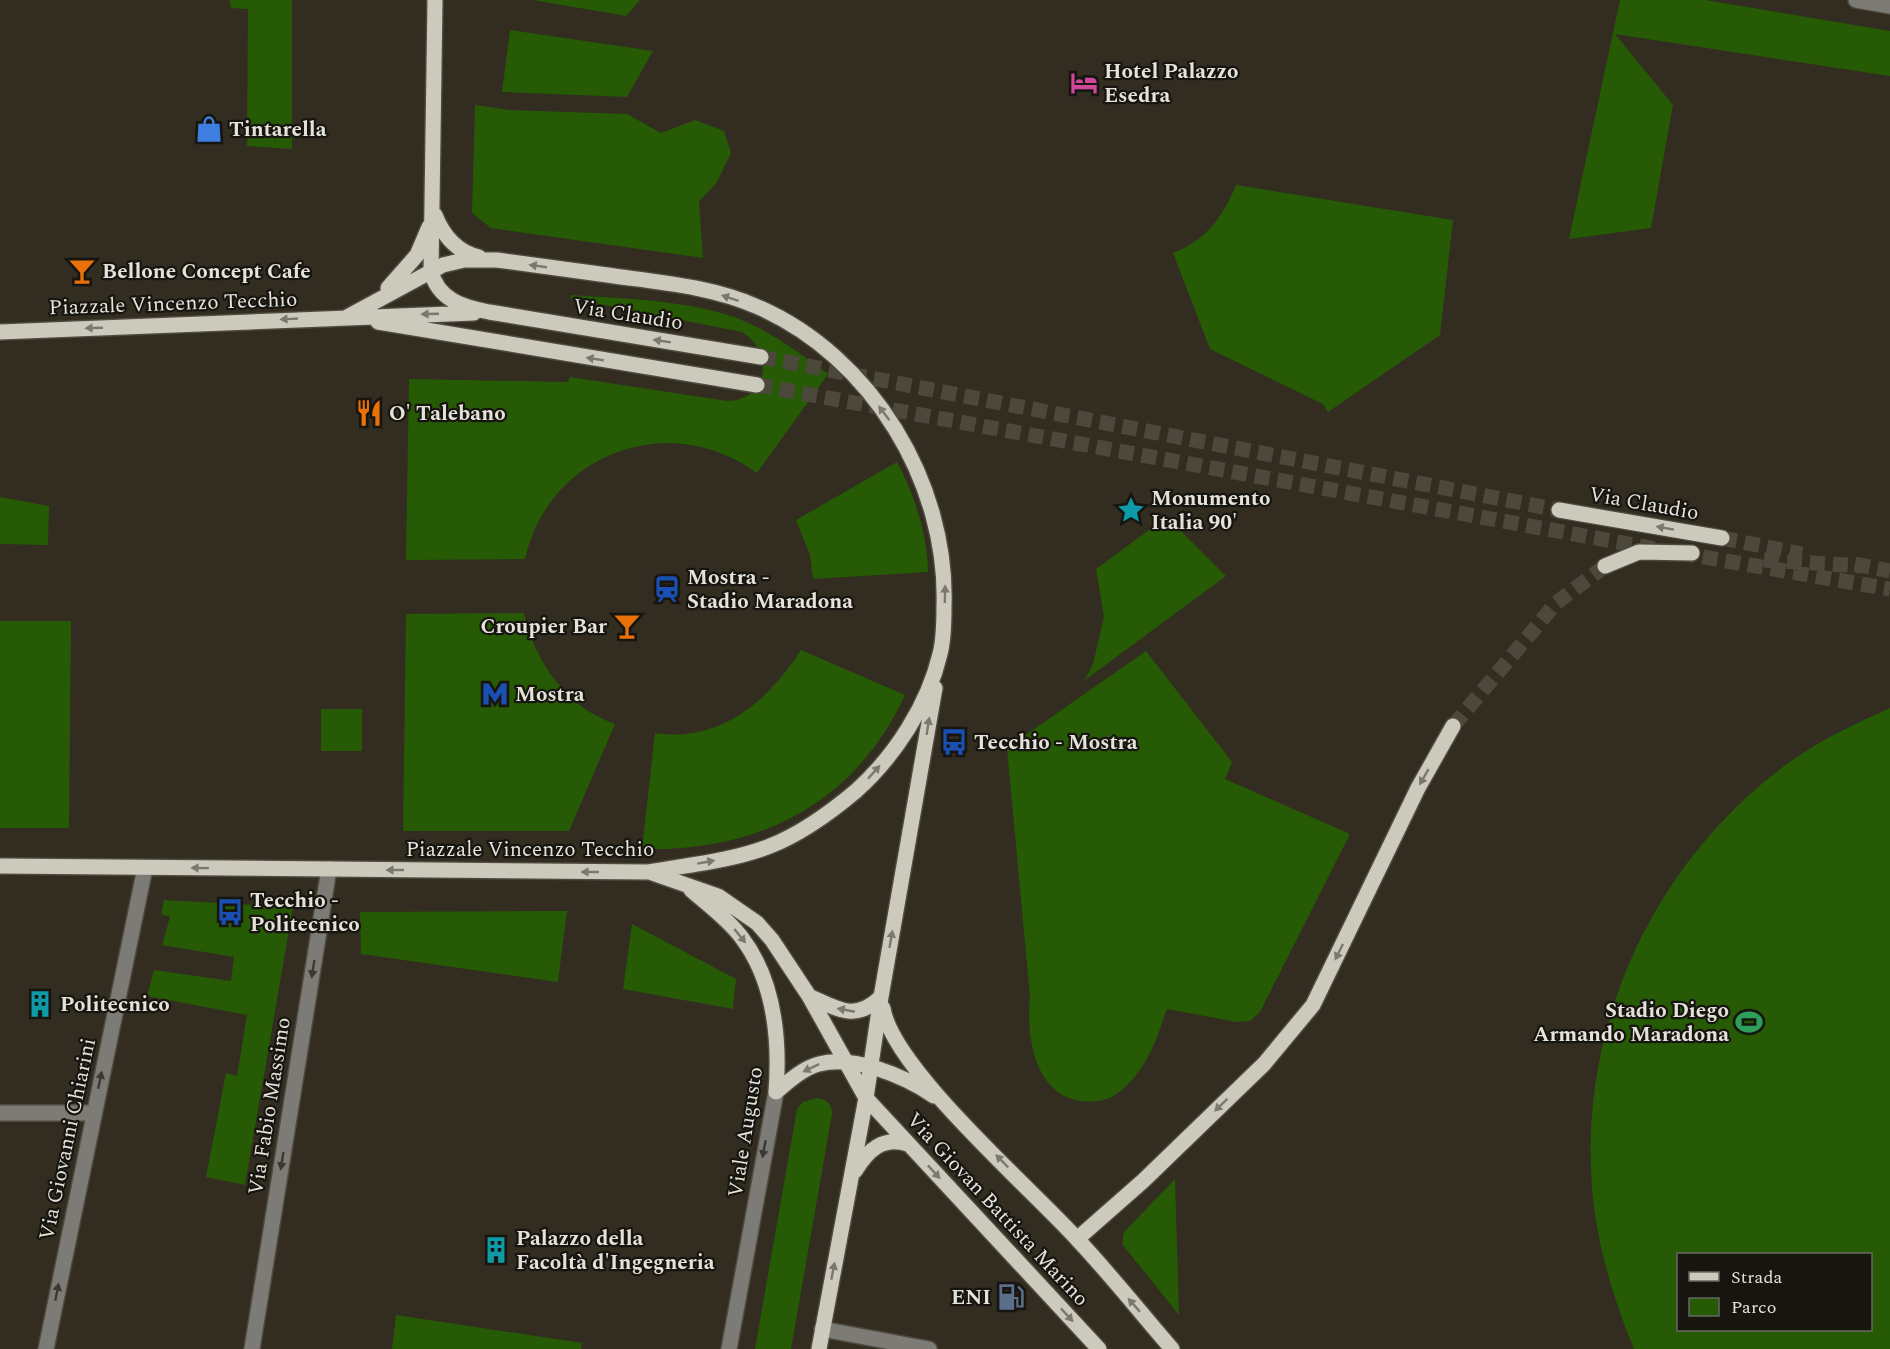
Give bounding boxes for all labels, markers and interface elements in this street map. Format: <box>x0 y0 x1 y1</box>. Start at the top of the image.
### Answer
place label: Hotel Palazzo Esedra <box>1104 56 1238 112</box>
hotel icon: Hotel Palazzo Esedra <box>1069 68 1099 98</box>
shop icon: Tintarella <box>194 114 224 144</box>
place label: Tintarella <box>229 114 327 146</box>
bar icon: Bellone Concept Cafe <box>67 256 97 286</box>
place label: Bellone Concept Cafe <box>102 256 311 288</box>
one-way arrow <box>529 261 548 270</box>
street label: Piazzale Vincenzo Tecchio <box>48 284 298 324</box>
street label: Via Claudio <box>571 291 685 339</box>
one-way arrow <box>721 293 739 302</box>
one-way arrow <box>421 309 440 319</box>
one-way arrow <box>279 315 298 324</box>
one-way arrow <box>84 323 103 332</box>
one-way arrow <box>652 336 671 345</box>
one-way arrow <box>586 355 605 364</box>
restaurant icon: O' Talebano <box>354 398 384 428</box>
place label: O' Talebano <box>389 398 506 430</box>
one-way arrow <box>878 405 890 420</box>
street label: Via Claudio <box>1587 479 1701 529</box>
place label: Monumento Italia 90' <box>1151 483 1271 539</box>
place icon: Monumento Italia 90' <box>1116 495 1146 525</box>
one-way arrow <box>1655 523 1674 532</box>
place label: Mostra - Stadio Maradona <box>687 562 853 618</box>
station icon: Mostra - Stadio Maradona <box>652 574 682 604</box>
one-way arrow <box>940 585 949 604</box>
place label: Croupier Bar <box>480 611 607 643</box>
bar icon: Croupier Bar <box>612 611 642 641</box>
metro station icon: Mostra <box>480 679 510 709</box>
place label: Mostra <box>515 679 585 711</box>
one-way arrow <box>924 717 933 736</box>
bus stop icon: Tecchio - Mostra <box>939 727 969 757</box>
place label: Tecchio - Mostra <box>974 727 1138 759</box>
one-way arrow <box>867 764 881 779</box>
one-way arrow <box>1419 769 1430 785</box>
street label: Piazzale Vincenzo Tecchio <box>406 834 654 866</box>
one-way arrow <box>697 857 716 866</box>
one-way arrow <box>190 863 209 873</box>
one-way arrow <box>385 865 404 875</box>
one-way arrow <box>580 867 599 877</box>
place label: Tecchio - Politecnico <box>250 885 360 941</box>
bus stop icon: Tecchio - Politecnico <box>215 897 245 927</box>
one-way arrow <box>733 929 746 944</box>
one-way arrow <box>887 929 896 948</box>
one-way arrow <box>1334 944 1343 961</box>
one-way arrow <box>308 959 317 978</box>
building icon: Politecnico <box>25 989 55 1019</box>
place label: Politecnico <box>60 989 170 1021</box>
place label: Stadio Diego Armando Maradona <box>1533 995 1729 1051</box>
one-way arrow <box>836 1005 855 1014</box>
sports icon: Stadio Diego Armando Maradona <box>1734 1007 1764 1037</box>
street label: Via Fabio Massimo <box>240 1015 300 1197</box>
street label: Via Giovanni Chiarini <box>31 1035 105 1243</box>
one-way arrow <box>803 1064 820 1073</box>
street label: Viale Augusto <box>720 1065 772 1200</box>
one-way arrow <box>96 1070 105 1089</box>
one-way arrow <box>1215 1098 1229 1112</box>
street label: Via Giovan Battista Marino <box>898 1105 1096 1314</box>
one-way arrow <box>759 1140 768 1159</box>
one-way arrow <box>277 1152 286 1171</box>
one-way arrow <box>995 1155 1009 1169</box>
one-way arrow <box>927 1164 940 1179</box>
place label: Palazzo della Facoltà d'Ingegneria <box>516 1223 715 1279</box>
building icon: Palazzo della Facoltà d'Ingegneria <box>481 1235 511 1265</box>
legend <box>1677 1253 1872 1331</box>
one-way arrow <box>829 1262 838 1281</box>
text: Strada <box>1731 1264 1782 1291</box>
one-way arrow <box>53 1282 62 1301</box>
place label: ENI <box>951 1282 991 1314</box>
fuel station icon: ENI <box>996 1282 1026 1312</box>
text: Parco <box>1731 1294 1776 1321</box>
one-way arrow <box>1127 1297 1140 1313</box>
one-way arrow <box>1060 1307 1073 1322</box>

